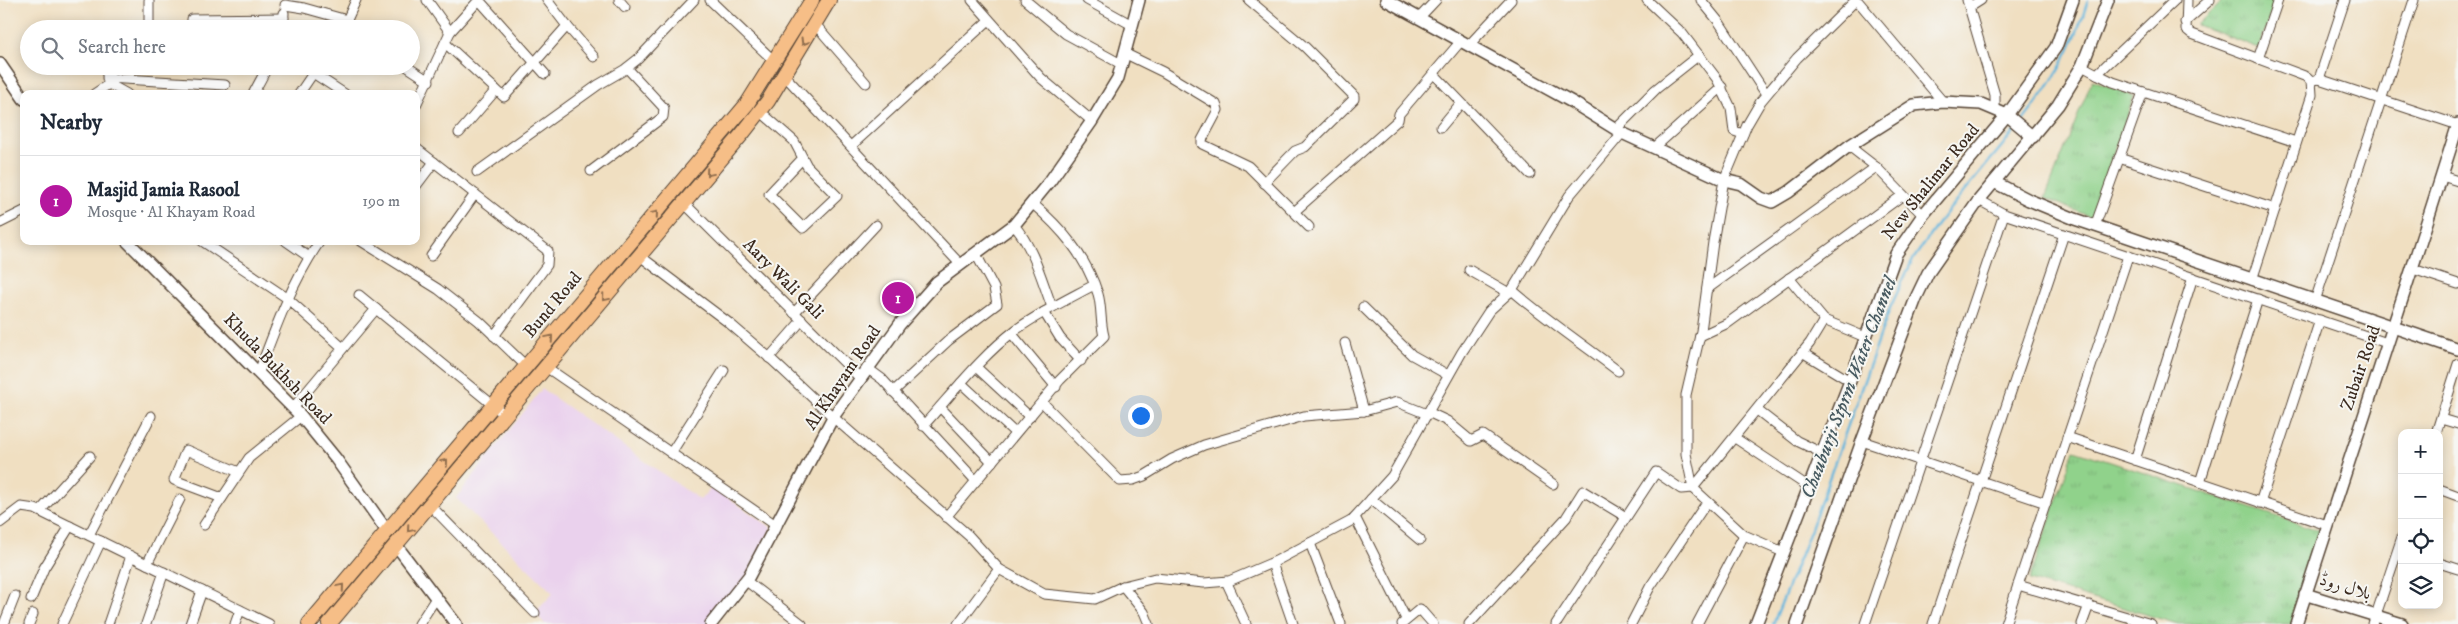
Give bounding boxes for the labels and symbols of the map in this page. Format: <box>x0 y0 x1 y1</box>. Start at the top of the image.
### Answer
one-way arrow <box>800 36 810 45</box>
street label: New Shalimar Road <box>1878 120 1984 244</box>
one-way arrow <box>706 168 715 177</box>
one-way arrow <box>649 210 658 219</box>
street label: Aary Wali Gali <box>738 234 828 324</box>
street label: Bund Road <box>519 267 587 343</box>
water label: Chauburji Stprm Water Channel <box>1796 272 1904 502</box>
pin: 1 <box>882 279 914 317</box>
one-way arrow <box>601 292 610 301</box>
street label: Khuda Bukhsh Road <box>218 309 336 429</box>
street label: Al Khayam Road <box>800 322 886 434</box>
street label: Zubair Road <box>2336 322 2386 414</box>
one-way arrow <box>544 335 552 344</box>
your location <box>1128 403 1154 429</box>
one-way arrow <box>439 459 447 468</box>
one-way arrow <box>407 523 415 532</box>
street label: بلال روڈ <box>2316 569 2374 605</box>
one-way arrow <box>335 583 344 592</box>

